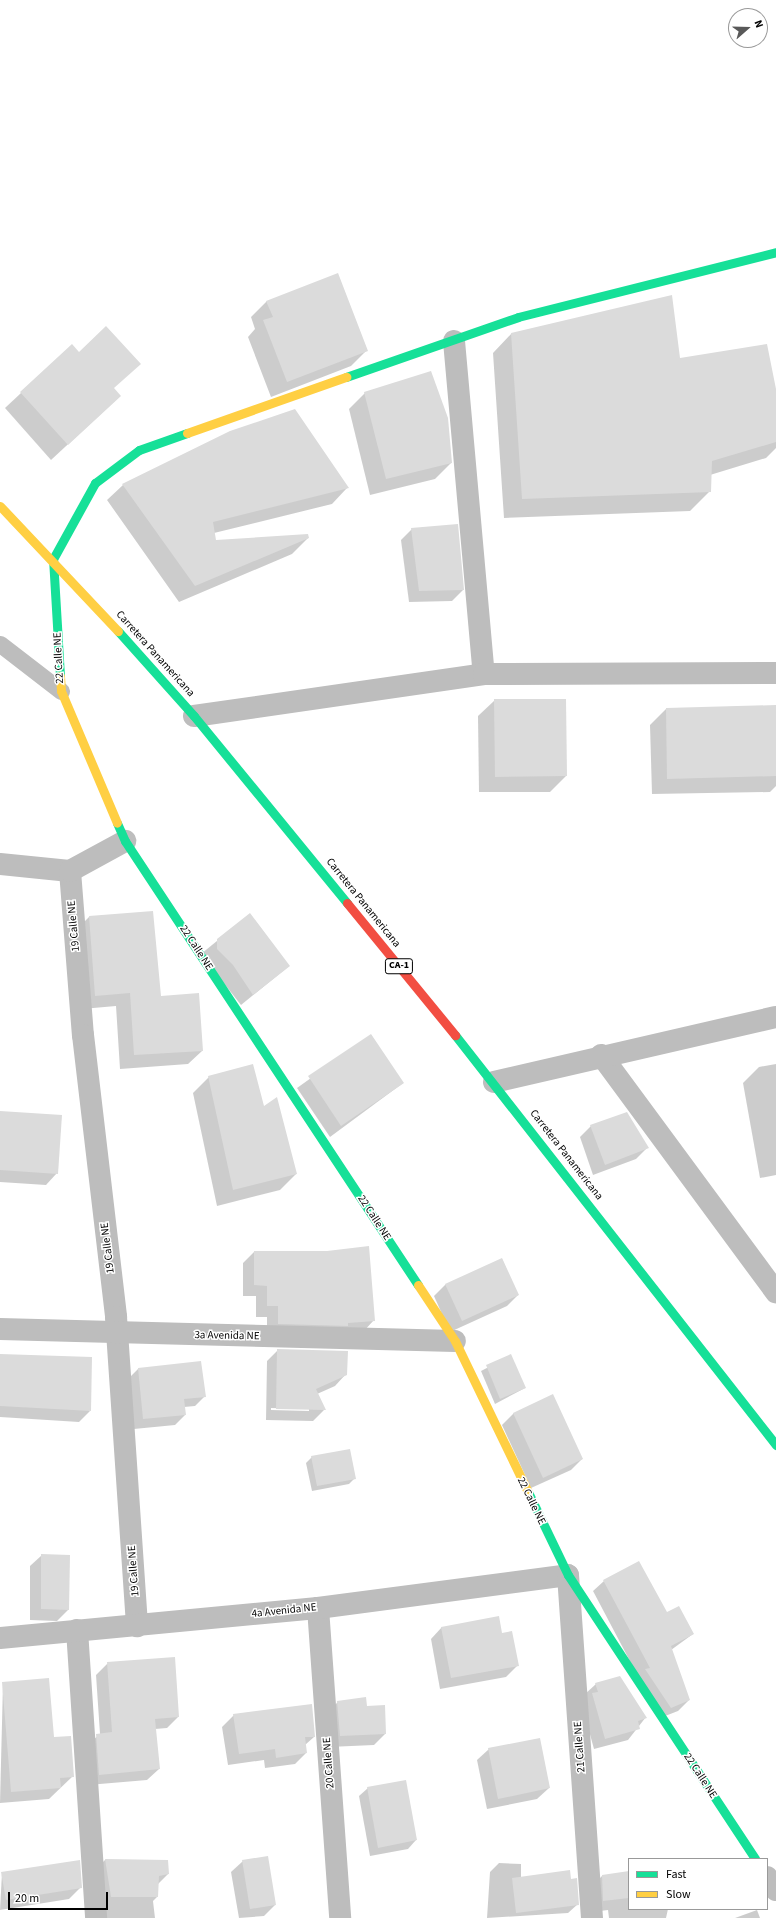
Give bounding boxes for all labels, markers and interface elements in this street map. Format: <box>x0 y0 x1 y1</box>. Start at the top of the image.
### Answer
north arrow <box>728 8 768 48</box>
text: N <box>751 18 767 30</box>
street label: Carretera Panamericana <box>113 608 197 700</box>
street label: 22 Calle NE <box>51 632 67 684</box>
street label: Carretera Panamericana <box>323 856 403 950</box>
street label: 19 Calle NE <box>65 900 83 952</box>
street label: 22 Calle NE <box>177 923 215 973</box>
road number: CA-1 <box>384 958 414 974</box>
street label: Carretera Panamericana <box>527 1107 605 1203</box>
street label: 22 Calle NE <box>355 1193 393 1243</box>
street label: 19 Calle NE <box>98 1222 118 1274</box>
street label: 3a Avenida NE <box>194 1329 260 1343</box>
street label: 22 Calle NE <box>514 1475 548 1527</box>
street label: 19 Calle NE <box>126 1545 142 1597</box>
street label: 4a Avenida NE <box>251 1601 317 1621</box>
street label: 21 Calle NE <box>572 1721 588 1773</box>
street label: 20 Calle NE <box>321 1737 337 1789</box>
street label: 22 Calle NE <box>681 1751 719 1801</box>
legend <box>628 1858 768 1910</box>
text: Fast <box>666 1866 686 1883</box>
scale bar <box>10 1884 110 1910</box>
text: Slow <box>666 1886 691 1903</box>
text: 20 m <box>15 1890 39 1907</box>

